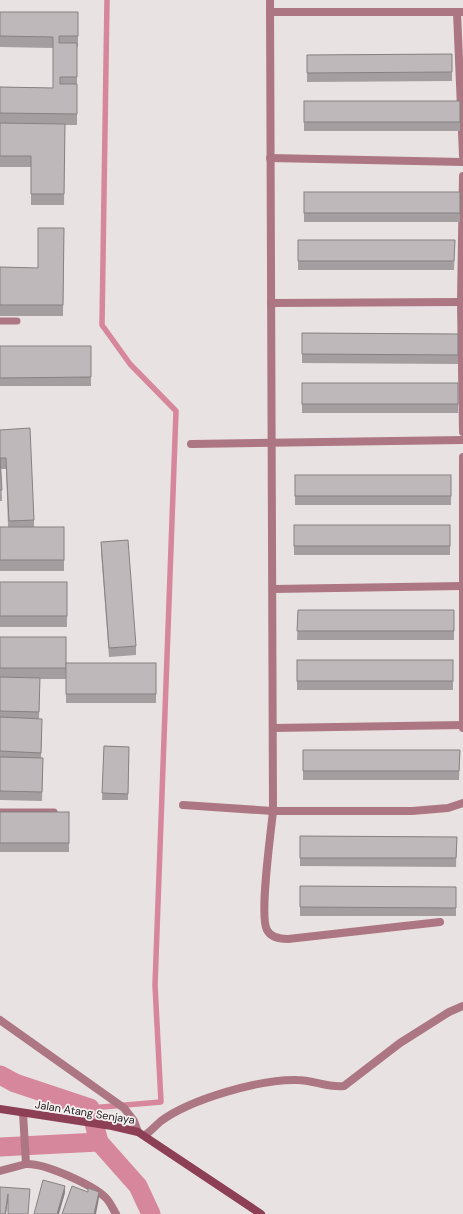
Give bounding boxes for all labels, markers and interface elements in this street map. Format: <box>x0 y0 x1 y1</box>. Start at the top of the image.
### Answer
street label: Jalan Atang Senjaya <box>34 1097 136 1127</box>

